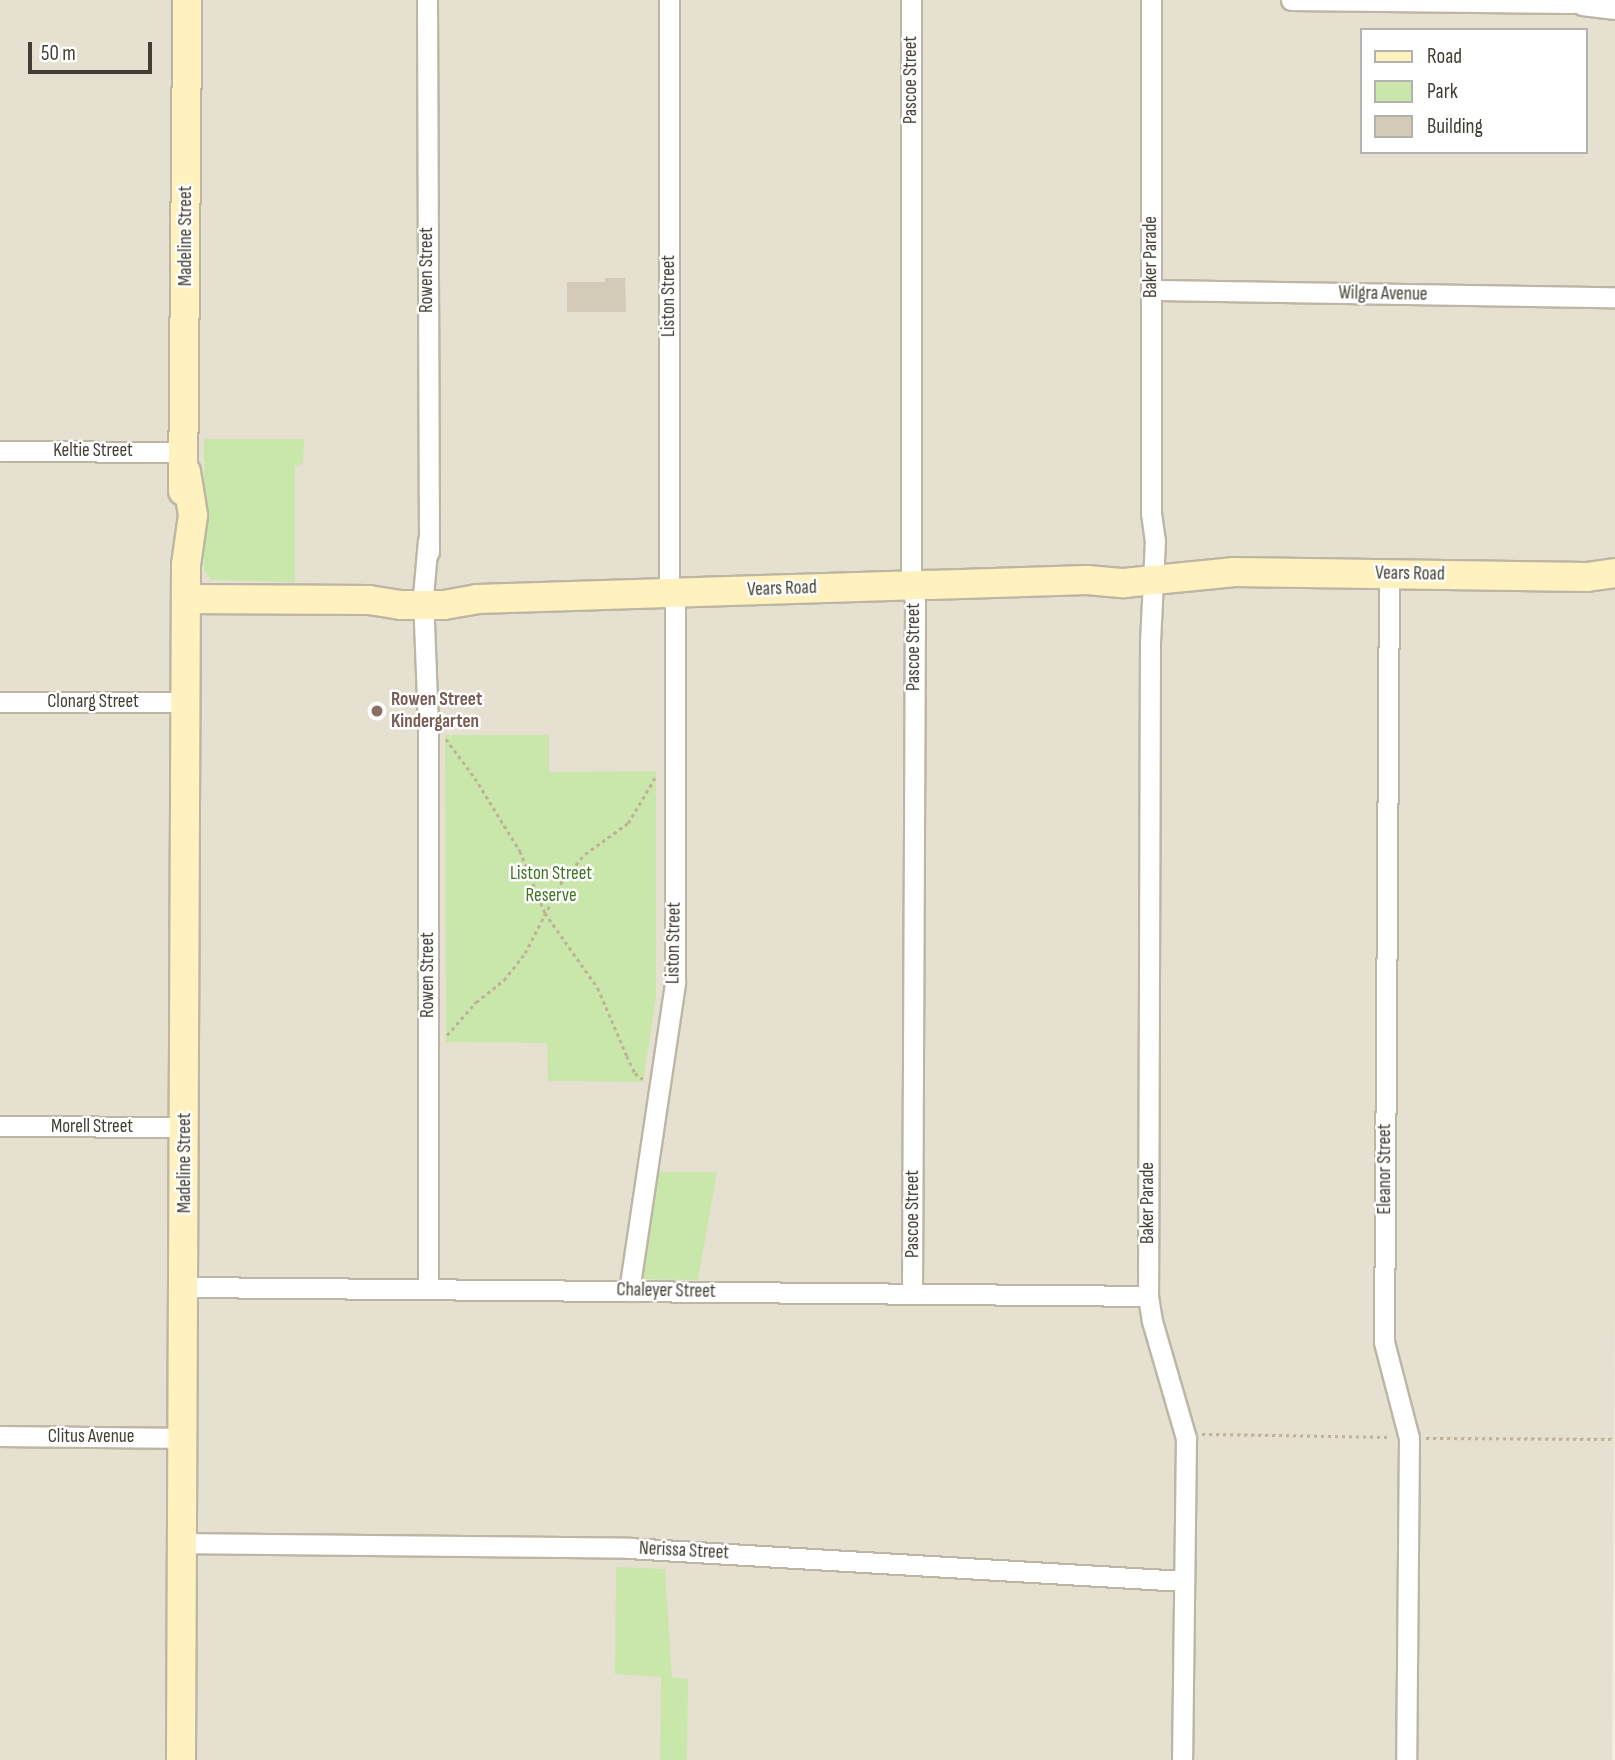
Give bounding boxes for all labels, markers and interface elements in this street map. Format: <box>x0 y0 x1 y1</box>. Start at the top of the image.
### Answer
scale bar <box>32 28 156 72</box>
legend <box>1360 28 1587 154</box>
street label: Pascoe Street <box>900 36 922 124</box>
text: 50 m <box>41 41 76 66</box>
text: Road <box>1427 44 1462 69</box>
text: Park <box>1427 79 1458 104</box>
text: Building <box>1427 114 1483 139</box>
street label: Madeline Street <box>175 186 197 286</box>
street label: Baker Parade <box>1140 216 1162 298</box>
street label: Rowen Street <box>416 227 438 313</box>
street label: Liston Street <box>658 255 680 337</box>
street label: Wilgra Avenue <box>1338 282 1428 306</box>
street label: Keltie Street <box>53 440 133 462</box>
street label: Vears Road <box>1375 562 1445 586</box>
street label: Vears Road <box>747 576 817 602</box>
street label: Pascoe Street <box>903 603 925 691</box>
place label: Rowen Street Kindergarten <box>391 689 482 733</box>
street label: Clonarg Street <box>47 691 139 713</box>
marker: Rowen Street Kindergarten <box>369 703 385 719</box>
park label: Liston Street Reserve <box>510 863 592 907</box>
street label: Liston Street <box>662 902 686 984</box>
street label: Rowen Street <box>417 932 439 1018</box>
street label: Madeline Street <box>174 1113 196 1213</box>
street label: Morell Street <box>51 1116 133 1138</box>
street label: Eleanor Street <box>1374 1124 1396 1214</box>
street label: Baker Parade <box>1137 1162 1159 1244</box>
street label: Pascoe Street <box>902 1170 924 1258</box>
street label: Chaleyer Street <box>616 1279 716 1303</box>
street label: Clitus Avenue <box>48 1426 134 1448</box>
street label: Nerissa Street <box>638 1537 730 1565</box>

